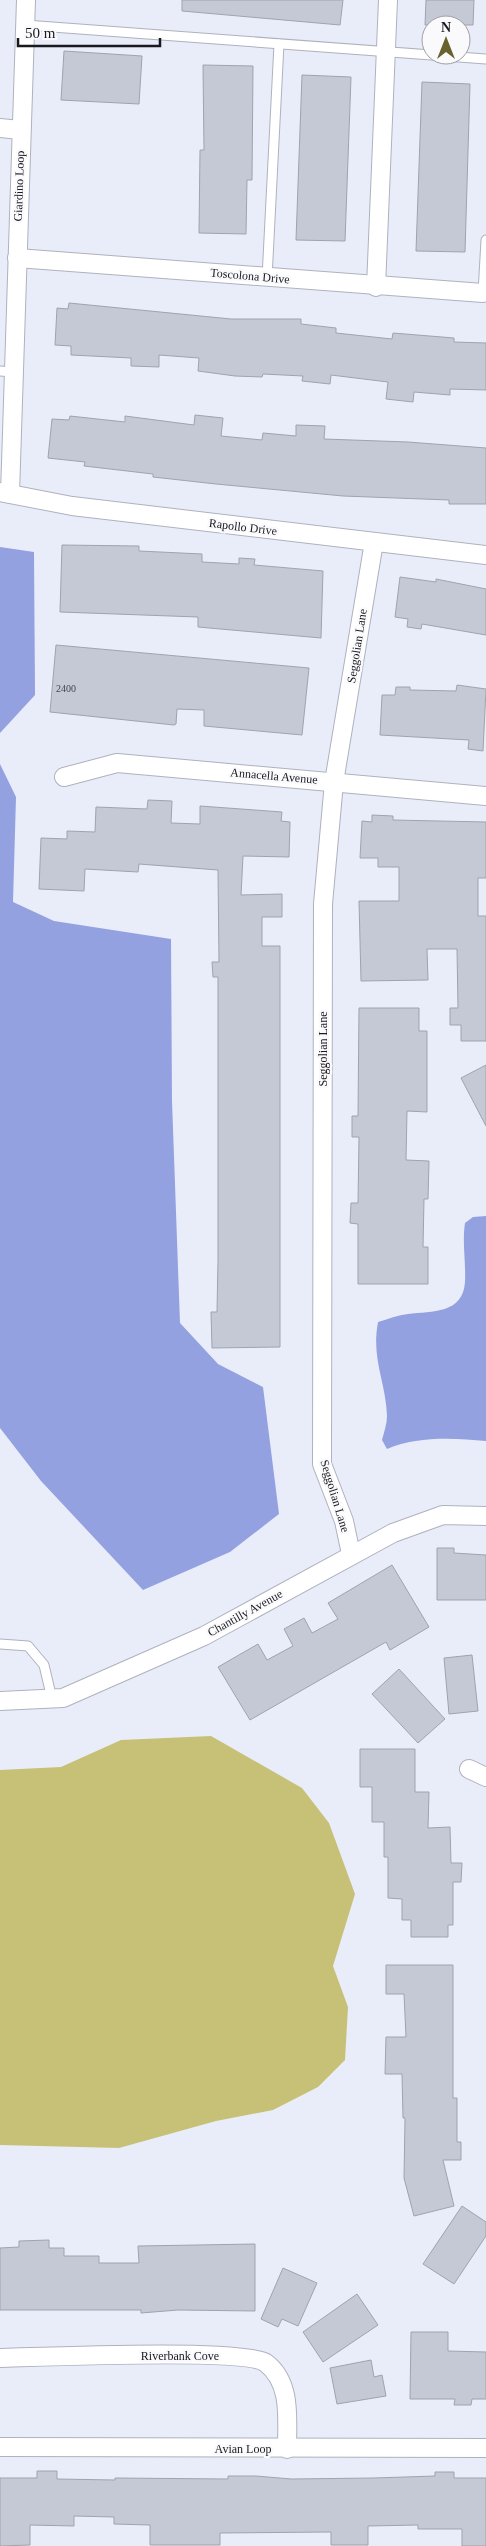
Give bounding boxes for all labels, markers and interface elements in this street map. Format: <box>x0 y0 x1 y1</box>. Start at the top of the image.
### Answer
scale bar <box>18 15 160 47</box>
north arrow <box>421 15 471 65</box>
text: N <box>441 20 451 35</box>
text: 50 m <box>25 25 56 41</box>
street label: Giardino Loop <box>11 150 27 222</box>
street label: Toscolona Drive <box>210 266 290 286</box>
street label: Rapollo Drive <box>208 516 278 538</box>
street label: Seggolian Lane <box>344 608 370 684</box>
house number: 2400 <box>56 683 76 694</box>
street label: Annacella Avenue <box>230 765 318 787</box>
street label: Seggolian Lane <box>316 1012 330 1086</box>
street label: Seggolian Lane <box>317 1458 353 1534</box>
street label: Chantilly Avenue <box>205 1587 285 1639</box>
street label: Riverbank Cove <box>141 2349 219 2363</box>
street label: Avian Loop <box>215 2442 271 2456</box>

